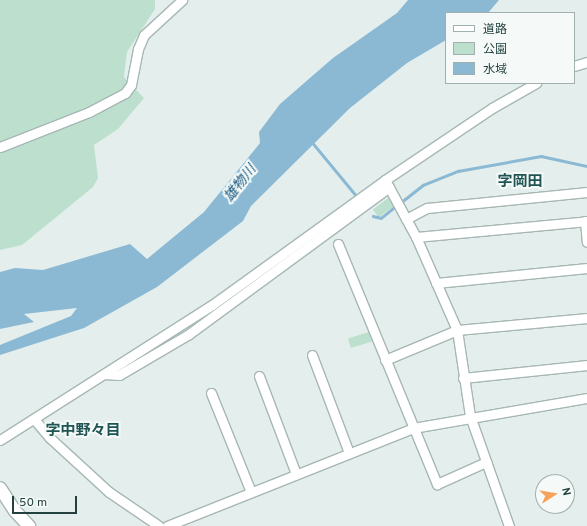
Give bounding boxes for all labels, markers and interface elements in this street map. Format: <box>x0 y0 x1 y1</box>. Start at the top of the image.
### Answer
legend <box>445 12 575 84</box>
text: 道路 <box>483 22 507 38</box>
text: 公園 <box>483 42 507 58</box>
text: 水域 <box>483 62 507 78</box>
water label: 雄物川 <box>221 162 261 206</box>
district label: 字岡田 <box>498 174 542 192</box>
district label: 字中野々目 <box>46 423 120 441</box>
north arrow <box>535 474 575 514</box>
text: N <box>558 486 573 497</box>
scale bar <box>14 488 79 514</box>
text: 50 m <box>19 495 47 511</box>

